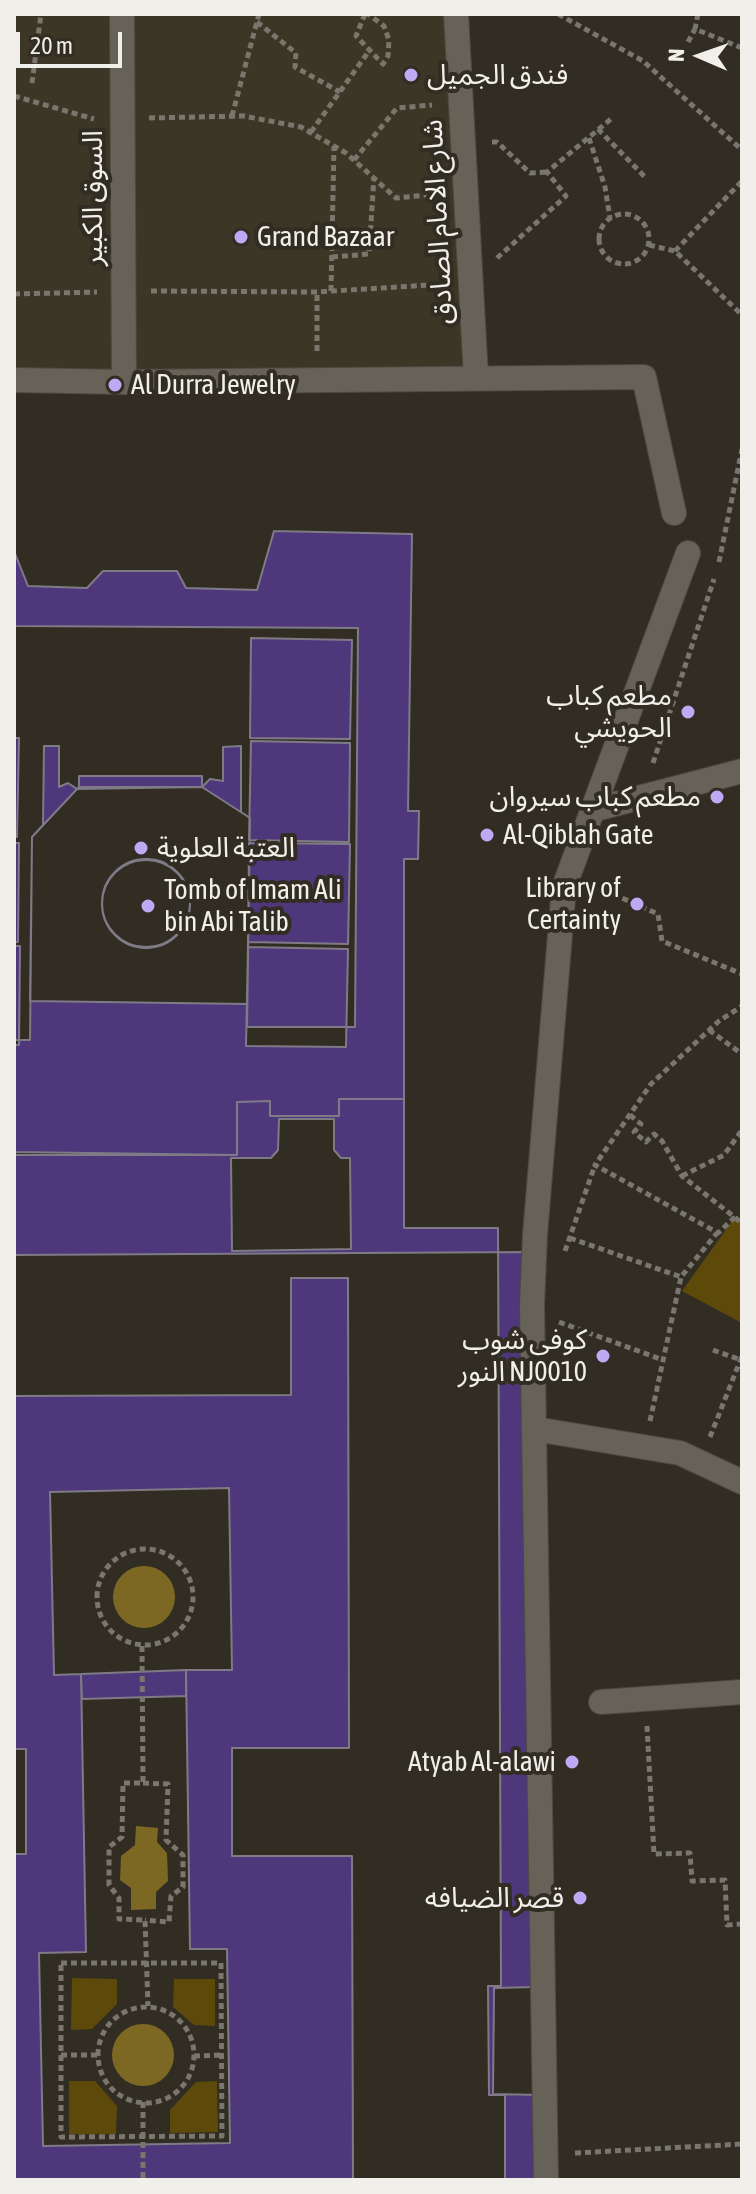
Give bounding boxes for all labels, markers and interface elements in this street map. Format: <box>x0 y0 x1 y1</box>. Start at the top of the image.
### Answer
scale bar <box>20 16 126 66</box>
north arrow <box>660 16 740 96</box>
text: 20 m <box>30 32 73 59</box>
text: N <box>663 48 689 62</box>
place label: فندق الجميل <box>427 58 568 92</box>
marker: فندق الجميل <box>402 66 420 84</box>
street label: شارع الامام الصادق <box>416 119 460 325</box>
street label: السوق الكبير <box>76 130 110 266</box>
place label: Grand Bazaar <box>257 220 394 254</box>
marker: Grand Bazaar <box>232 228 250 246</box>
place label: Al Durra Jewelry <box>131 368 296 402</box>
marker: Al Durra Jewelry <box>106 376 124 394</box>
place label: مطعم كباب الحويشي <box>546 679 672 745</box>
marker: مطعم كباب الحويشي <box>679 703 697 721</box>
place label: مطعم كباب سيروان <box>489 780 701 814</box>
marker: مطعم كباب سيروان <box>708 788 726 806</box>
place label: Al-Qiblah Gate <box>503 818 653 852</box>
marker: Al-Qiblah Gate <box>478 826 496 844</box>
place label: العتبة العلوية <box>157 831 295 865</box>
marker: العتبة العلوية <box>132 839 150 857</box>
place label: Library of Certainty <box>525 871 621 937</box>
place label: Tomb of Imam Ali bin Abi Talib <box>164 873 342 939</box>
marker: Library of Certainty <box>628 895 646 913</box>
marker: Tomb of Imam Ali bin Abi Talib <box>139 897 157 915</box>
place label: کوفی شوب النور NJ0010 <box>458 1323 587 1389</box>
marker: کوفی شوب النور NJ0010 <box>594 1347 612 1365</box>
place label: Atyab Al-alawi <box>408 1745 556 1779</box>
marker: Atyab Al-alawi <box>563 1753 581 1771</box>
place label: قصر الضيافه <box>425 1881 564 1915</box>
marker: قصر الضيافه <box>571 1889 589 1907</box>

